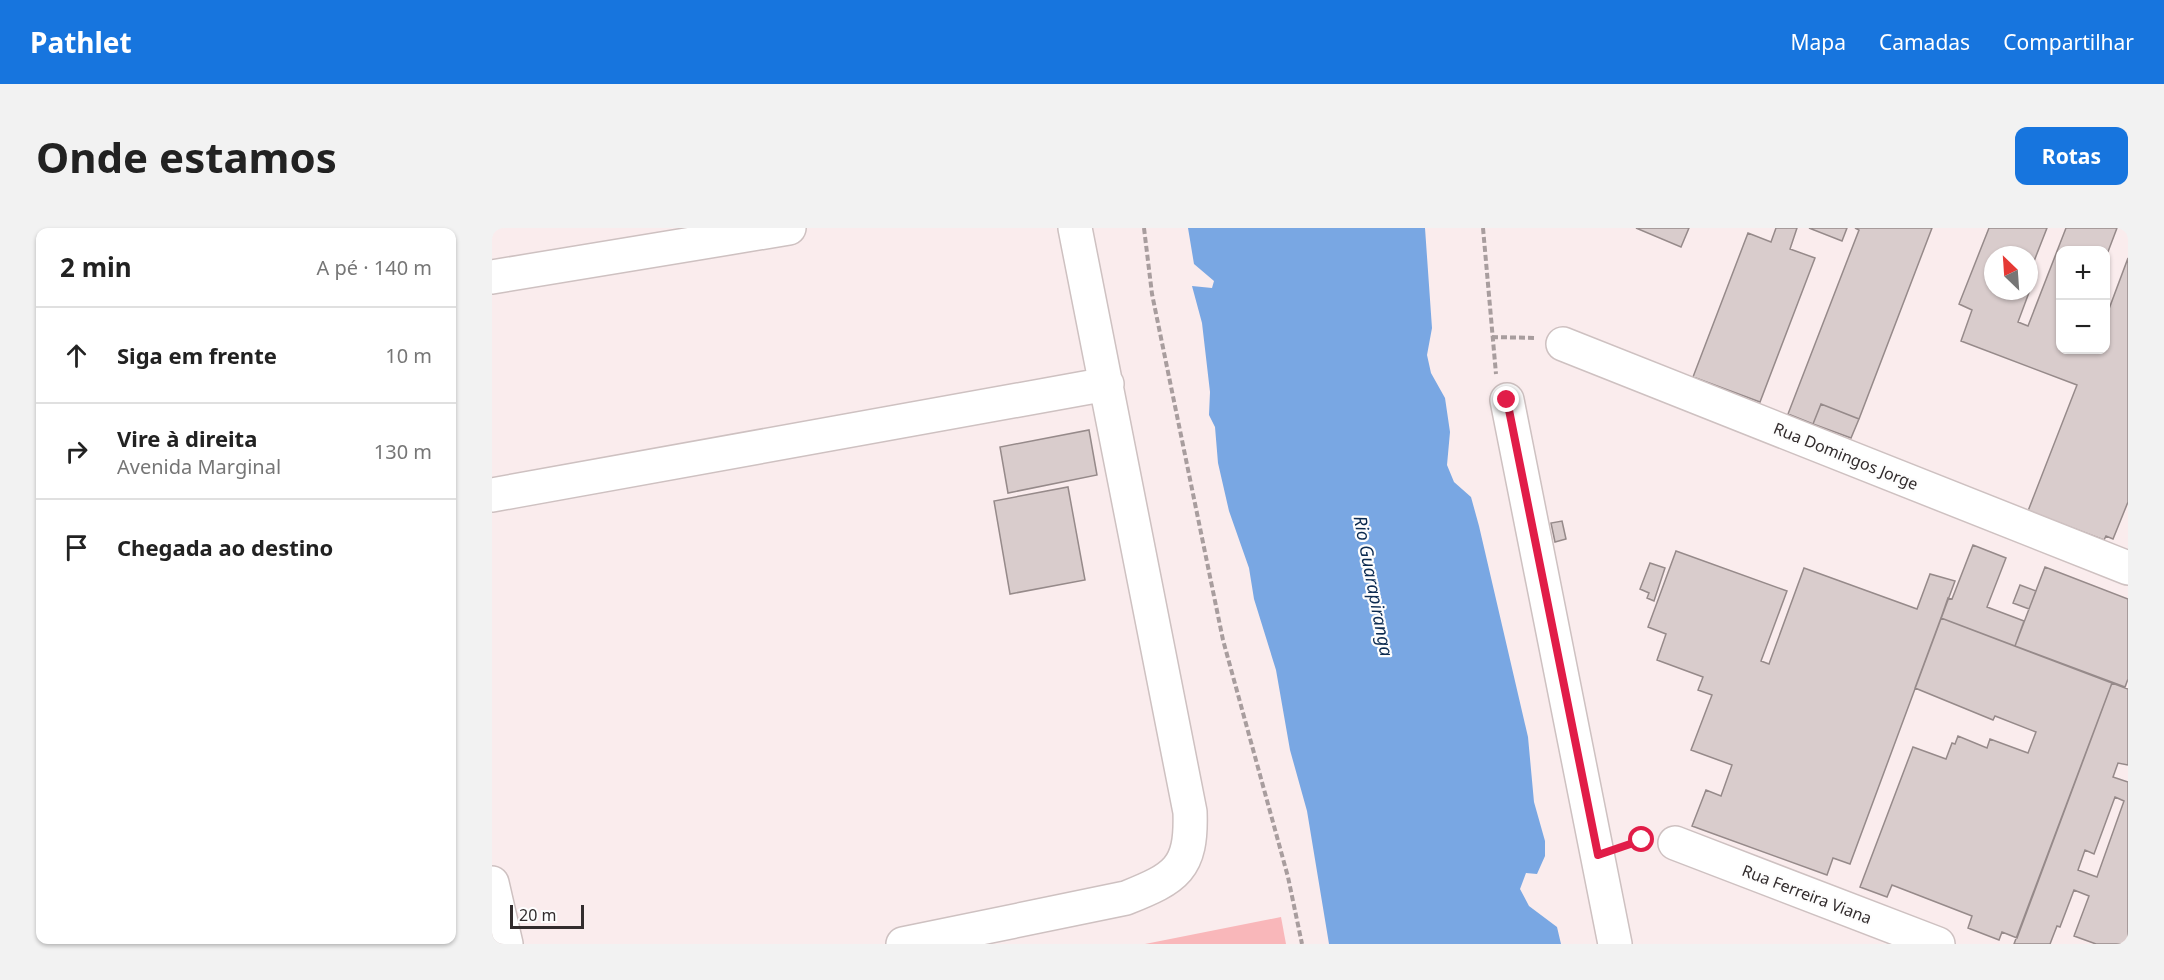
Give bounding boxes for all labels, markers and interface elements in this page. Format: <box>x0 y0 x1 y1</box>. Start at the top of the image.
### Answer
text: Pathlet <box>30 23 132 61</box>
text: Mapa <box>1790 28 1846 56</box>
text: Camadas <box>1879 28 1970 56</box>
text: Compartilhar <box>2003 28 2134 56</box>
button: Rotas <box>2015 127 2128 185</box>
text: Onde estamos <box>36 128 337 185</box>
north arrow <box>1984 246 2038 300</box>
map controls <box>2056 246 2110 354</box>
button: + <box>2056 246 2110 300</box>
text: 2 min <box>60 249 132 285</box>
text: A pé · 140 m <box>316 254 432 281</box>
button: − <box>2056 300 2110 354</box>
icon: ahead <box>60 339 93 372</box>
text: Siga em frente <box>117 340 277 370</box>
text: 10 m <box>385 342 432 369</box>
route end <box>1493 386 1519 412</box>
street label: Rua Domingos Jorge <box>1770 417 1922 495</box>
text: Vire à direita <box>117 423 257 453</box>
icon: right <box>60 435 93 468</box>
text: 130 m <box>374 438 432 465</box>
text: Avenida Marginal <box>117 453 281 480</box>
water label: Rio Guarapiranga <box>1349 513 1399 658</box>
icon: arrive <box>60 531 93 564</box>
text: Chegada ao destino <box>117 532 333 562</box>
route start <box>1628 826 1654 852</box>
street label: Rua Ferreira Viana <box>1739 859 1875 929</box>
scale bar <box>510 902 584 930</box>
text: 20 m <box>519 904 556 926</box>

